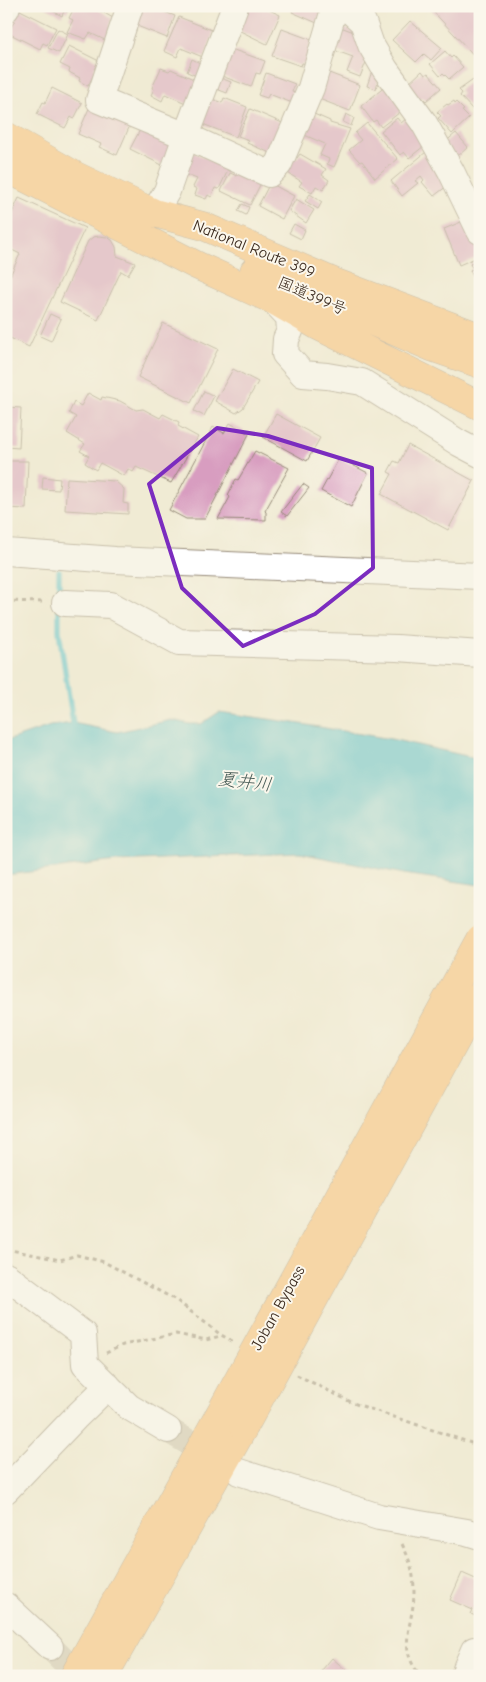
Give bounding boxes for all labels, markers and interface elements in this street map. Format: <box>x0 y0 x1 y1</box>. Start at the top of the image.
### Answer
street label: National Route 399 <box>190 216 318 282</box>
street label: 国道399号 <box>275 273 349 319</box>
water label: 夏井川 <box>217 768 273 796</box>
street label: Joban Bypass <box>247 1262 309 1353</box>

